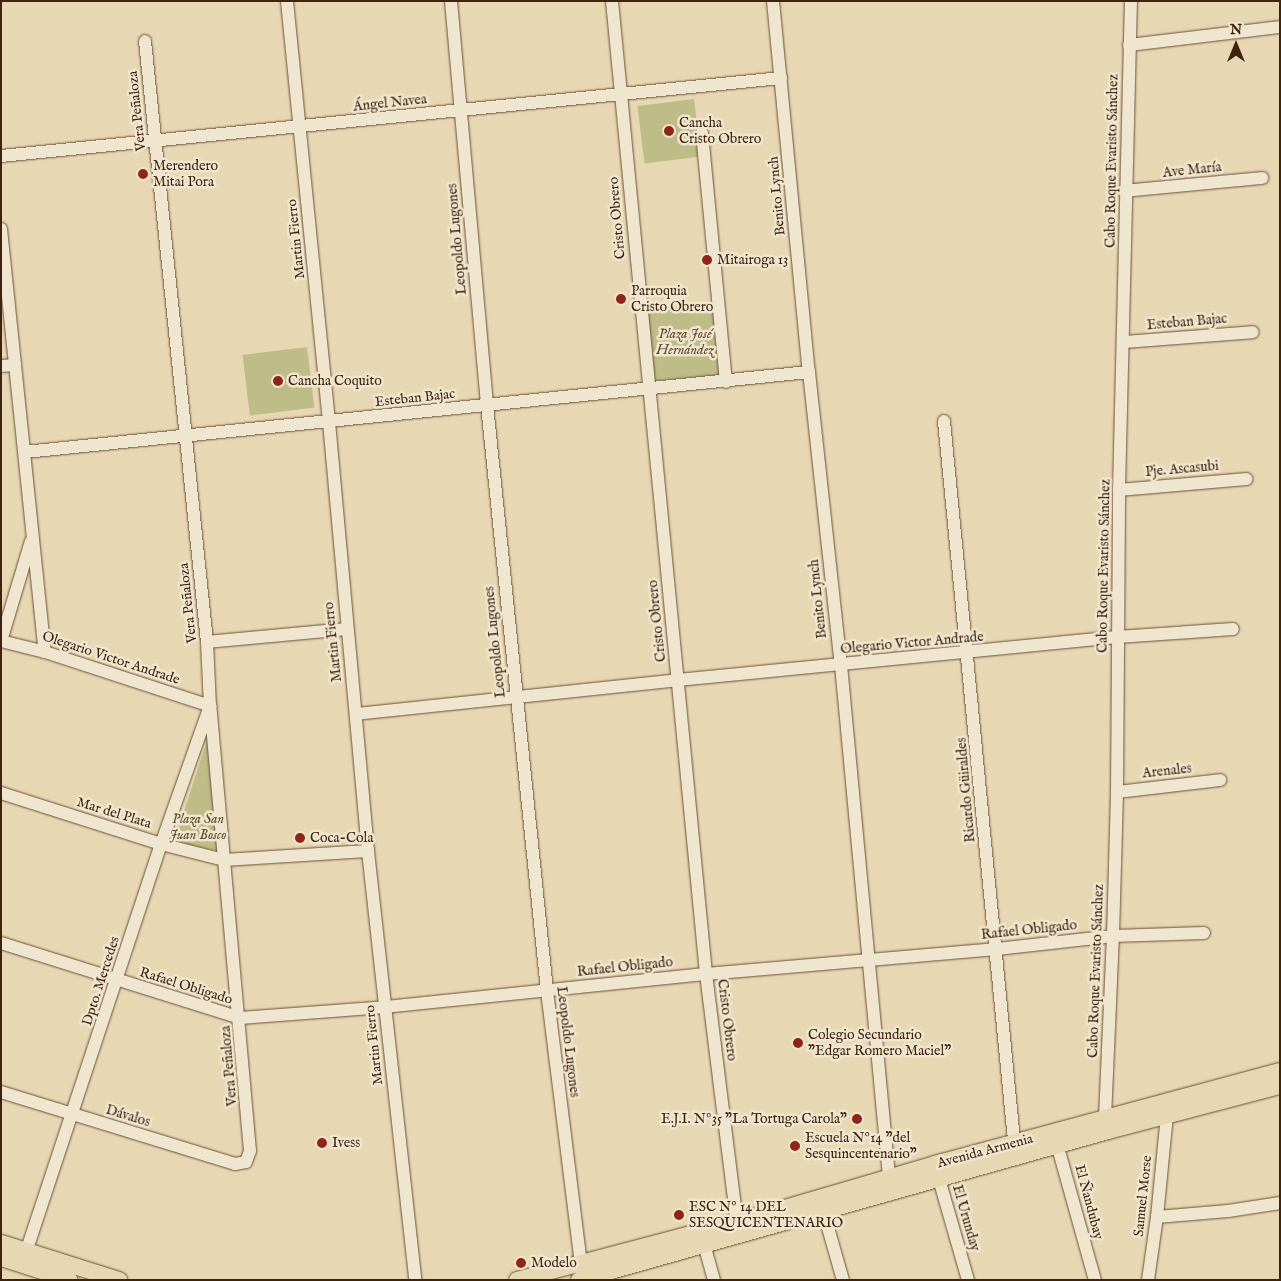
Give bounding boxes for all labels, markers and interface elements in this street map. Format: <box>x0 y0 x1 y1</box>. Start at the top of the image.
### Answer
north arrow <box>1211 20 1261 70</box>
text: N <box>1230 21 1242 39</box>
street label: Vera Peñaloza <box>124 70 150 152</box>
street label: Cabo Roque Evaristo Sánchez <box>1102 74 1122 248</box>
street label: Ángel Navea <box>352 91 428 115</box>
place label: Cancha Cristo Obrero <box>679 115 761 148</box>
marker: Cancha Cristo Obrero <box>663 125 675 137</box>
street label: Benito Lynch <box>765 156 789 236</box>
place label: Merendero Mitai Pora <box>153 158 218 190</box>
street label: Ave María <box>1162 159 1222 181</box>
marker: Merendero Mitai Pora <box>137 168 149 180</box>
street label: Cristo Obrero <box>605 176 629 260</box>
street label: Leopoldo Lugones <box>444 182 470 296</box>
street label: Martin Fierro <box>283 198 309 280</box>
place label: Mitairoga 13 <box>717 252 788 268</box>
marker: Mitairoga 13 <box>701 254 713 266</box>
place label: Parroquia Cristo Obrero <box>631 283 713 316</box>
marker: Parroquia Cristo Obrero <box>615 293 627 305</box>
street label: Esteban Bajac <box>1146 310 1228 334</box>
park label: Plaza José Hernández <box>656 326 714 358</box>
place label: Cancha Coquito <box>288 373 382 389</box>
marker: Cancha Coquito <box>272 375 284 387</box>
street label: Esteban Bajac <box>374 385 456 411</box>
street label: Pje. Ascasubi <box>1145 457 1219 481</box>
street label: Cabo Roque Evaristo Sánchez <box>1094 479 1114 653</box>
street label: Benito Lynch <box>805 558 831 640</box>
street label: Vera Peñaloza <box>175 562 201 644</box>
street label: Cristo Obrero <box>644 579 670 663</box>
street label: Leopoldo Lugones <box>481 585 509 699</box>
street label: Martin Fierro <box>320 601 346 683</box>
street label: Olegario Victor Andrade <box>40 628 182 688</box>
street label: Olegario Victor Andrade <box>840 628 984 658</box>
street label: Ricardo Güiraldes <box>953 737 979 843</box>
street label: Arenales <box>1141 760 1193 782</box>
street label: Mar del Plata <box>75 794 153 832</box>
park label: Plaza San Juan Bosco <box>170 811 226 844</box>
place label: Coca-Cola <box>310 830 373 846</box>
marker: Coca-Cola <box>294 832 306 844</box>
street label: Cabo Roque Evaristo Sánchez <box>1085 884 1107 1058</box>
street label: Rafael Obligado <box>980 917 1078 943</box>
street label: Dpto. Mercedes <box>79 934 123 1028</box>
street label: Rafael Obligado <box>576 954 674 980</box>
street label: Rafael Obligado <box>137 964 235 1008</box>
street label: Cristo Obrero <box>714 978 740 1062</box>
street label: Leopoldo Lugones <box>553 985 583 1099</box>
street label: Martin Fierro <box>361 1004 387 1086</box>
street label: Vera Peñaloza <box>217 1025 241 1107</box>
place label: Colegio Secundario "Edgar Romero Maciel" <box>808 1027 951 1060</box>
marker: Colegio Secundario "Edgar Romero Maciel" <box>792 1037 804 1049</box>
street label: Dávalos <box>104 1101 152 1131</box>
place label: E.J.I. Nº35 "La Tortuga Carola" <box>661 1111 847 1127</box>
marker: E.J.I. Nº35 "La Tortuga Carola" <box>851 1113 863 1125</box>
place label: Escuela Nº14 "del Sesquincentenario" <box>805 1130 917 1162</box>
street label: Avenida Armenia <box>935 1130 1035 1172</box>
place label: Ivess <box>332 1135 360 1151</box>
marker: Ivess <box>316 1137 328 1149</box>
marker: Escuela Nº14 "del Sesquincentenario" <box>789 1140 801 1152</box>
street label: Samuel Morse <box>1130 1155 1156 1237</box>
street label: El Ñandubay <box>1071 1163 1107 1241</box>
street label: El Urunday <box>949 1183 983 1253</box>
place label: ESC Nº 14 DEL SESQUICENTENARIO <box>689 1199 843 1232</box>
marker: ESC Nº 14 DEL SESQUICENTENARIO <box>673 1209 685 1221</box>
place label: Modelo <box>531 1255 577 1271</box>
marker: Modelo <box>515 1257 527 1269</box>

